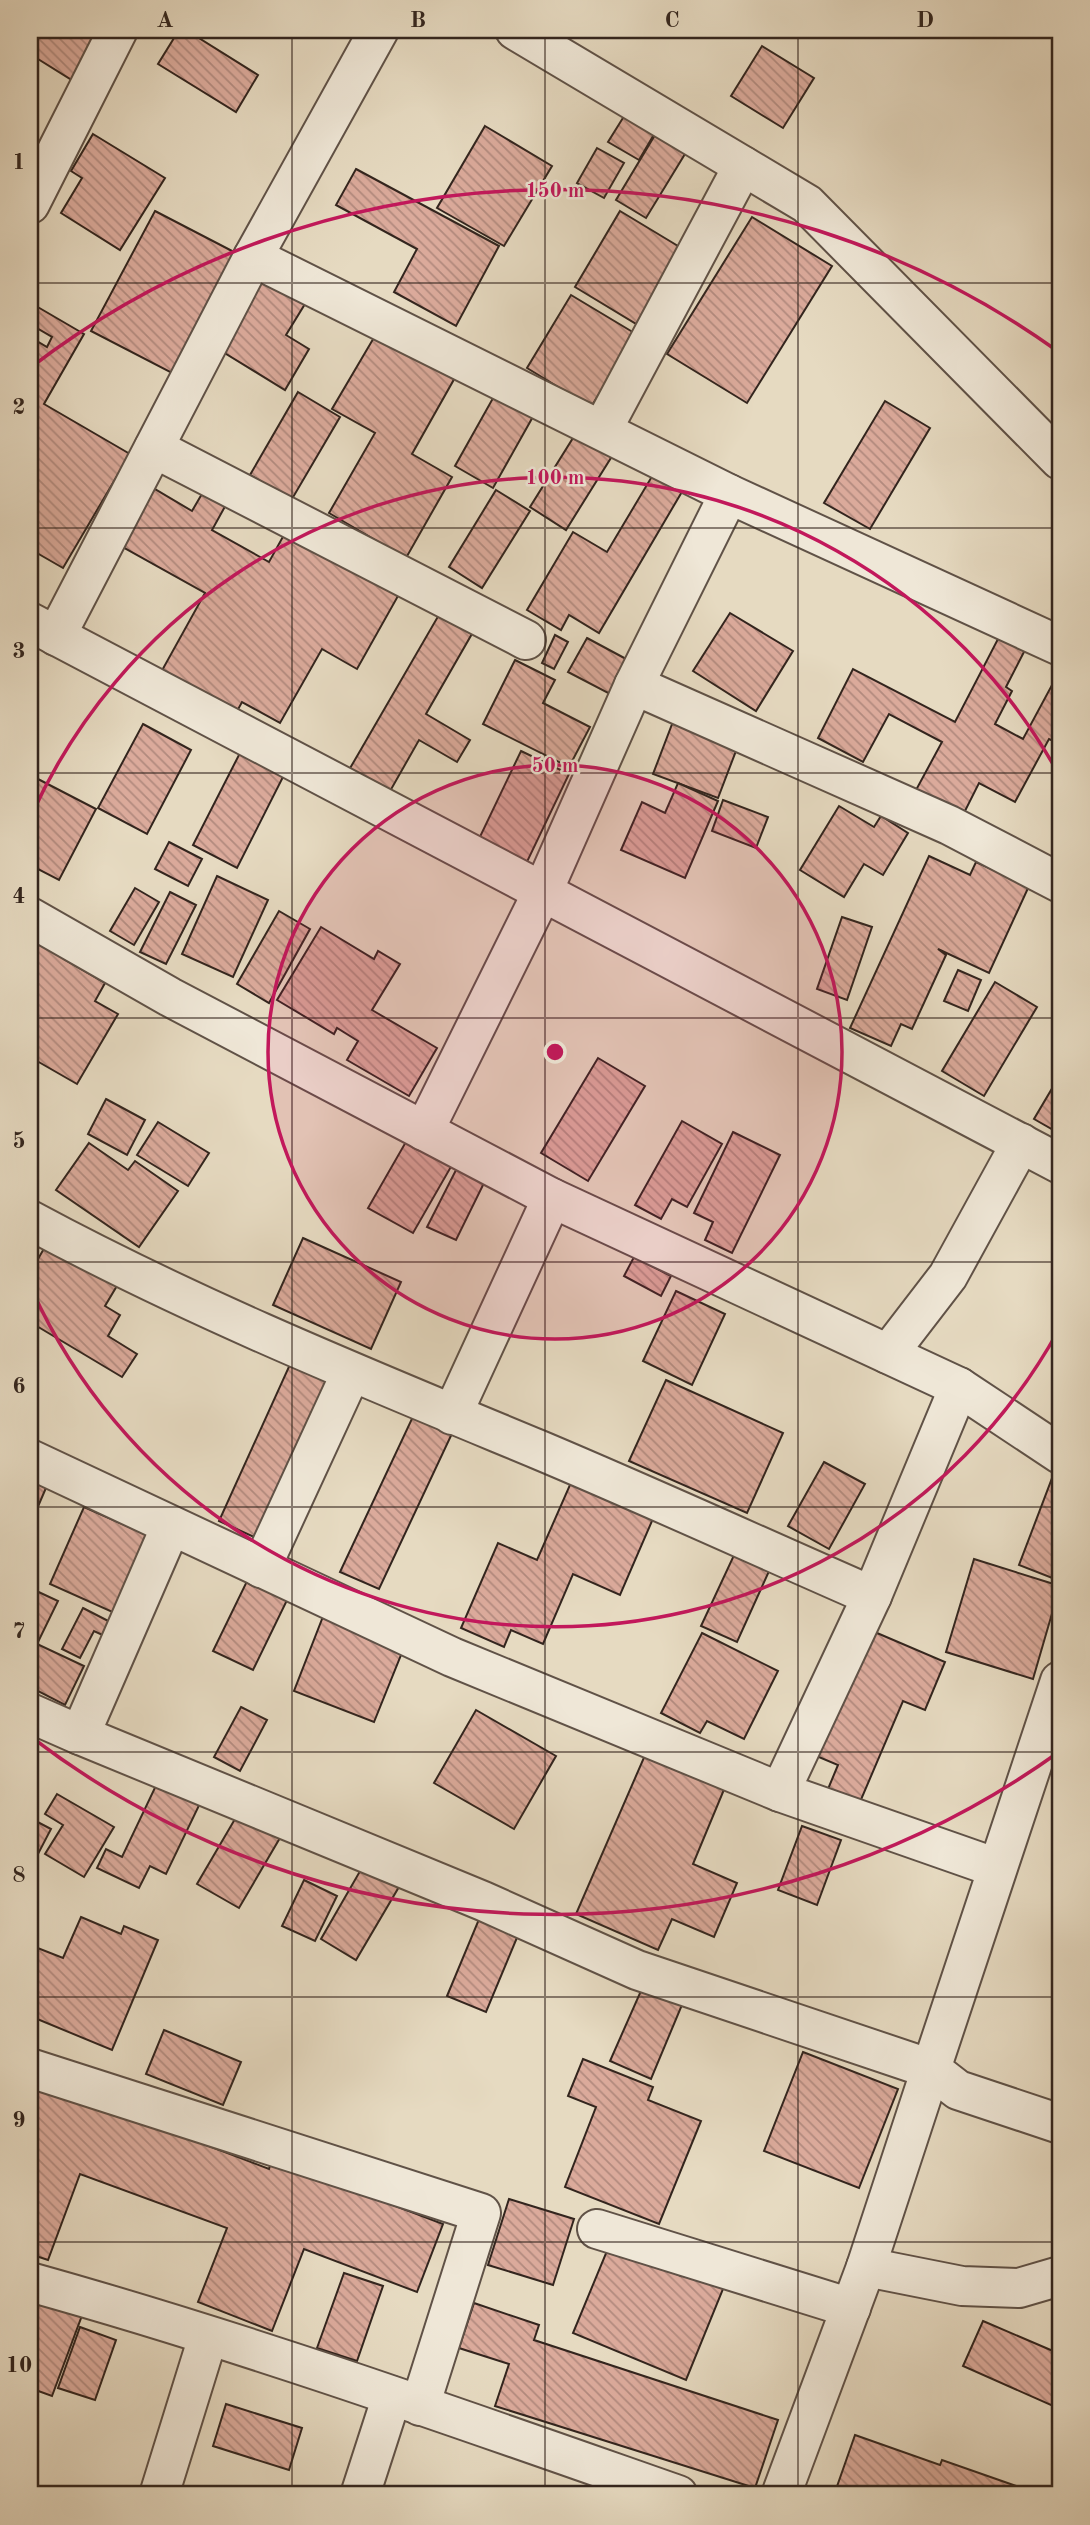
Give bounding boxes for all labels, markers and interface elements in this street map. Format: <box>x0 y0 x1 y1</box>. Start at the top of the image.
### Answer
text: A <box>156 9 174 32</box>
text: B <box>410 9 426 32</box>
text: C <box>664 9 680 32</box>
text: D <box>916 9 934 32</box>
text: 1 <box>12 151 26 174</box>
text: 150 m <box>525 181 585 202</box>
text: 2 <box>12 396 26 419</box>
text: 100 m <box>525 468 585 489</box>
text: 3 <box>12 640 26 663</box>
text: 50 m <box>531 756 579 777</box>
text: 4 <box>12 885 26 908</box>
centre of rings <box>543 1040 567 1064</box>
text: 5 <box>12 1130 26 1153</box>
text: 6 <box>12 1375 26 1398</box>
text: 7 <box>12 1620 26 1643</box>
text: 8 <box>12 1864 26 1887</box>
text: 9 <box>12 2109 26 2132</box>
text: 10 <box>6 2354 32 2377</box>

